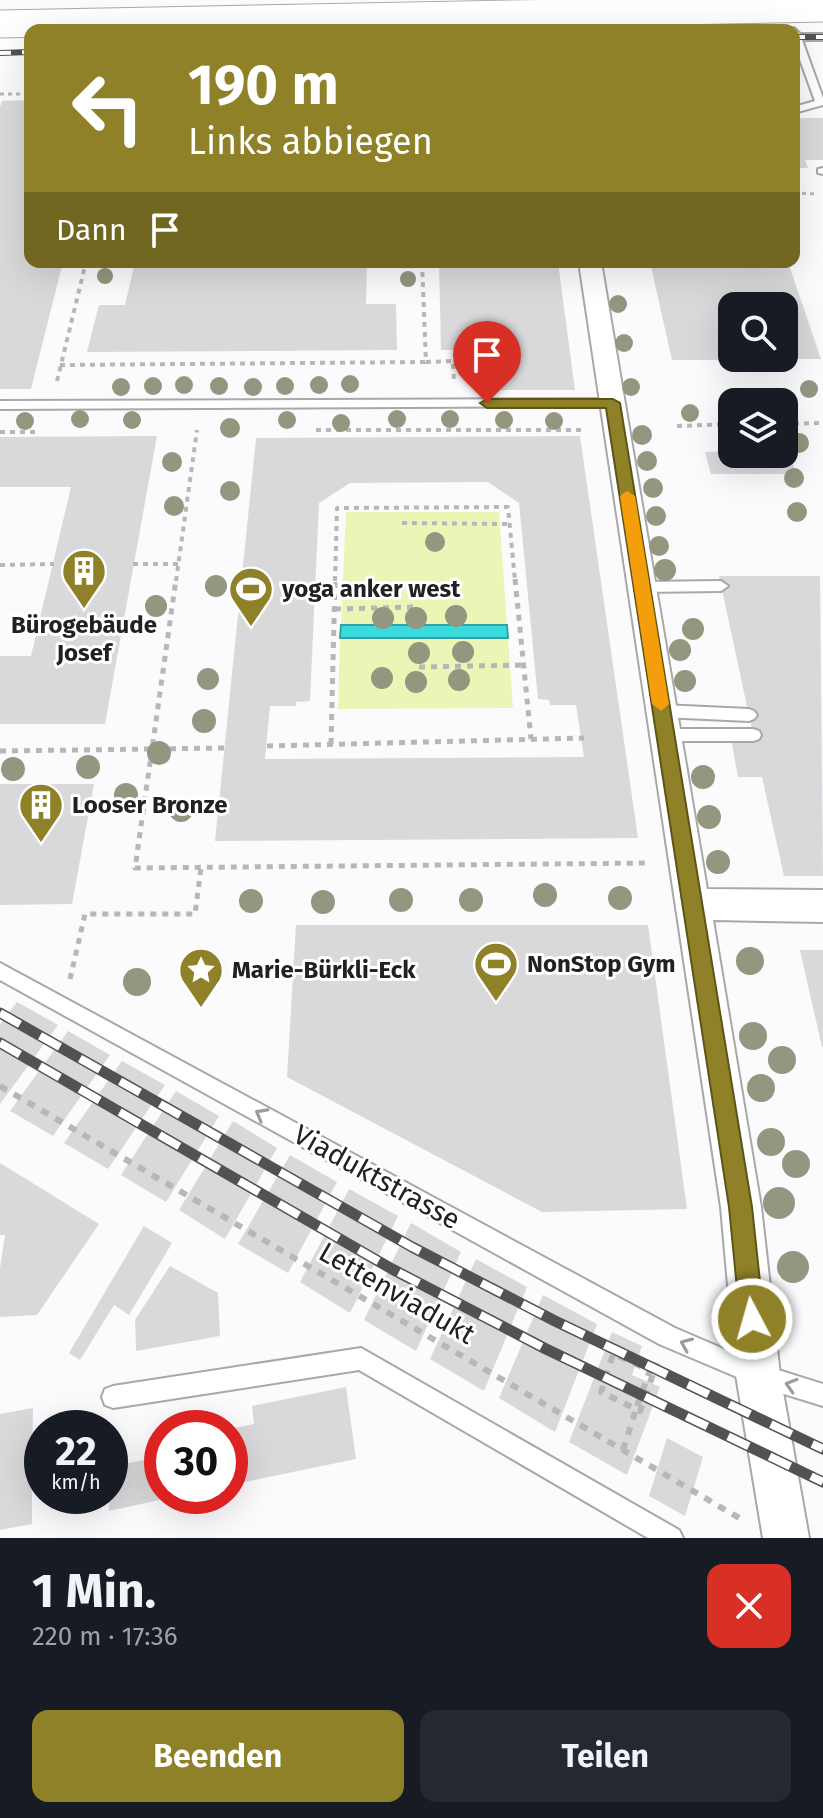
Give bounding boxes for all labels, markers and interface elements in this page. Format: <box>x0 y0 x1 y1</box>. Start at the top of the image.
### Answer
text: 190 m <box>188 52 339 119</box>
icon: left <box>56 56 160 160</box>
text: Links abbiegen <box>188 120 433 164</box>
icon: arrive <box>143 208 187 252</box>
text: Dann <box>56 212 127 248</box>
map controls <box>718 292 798 468</box>
button: search <box>718 292 798 372</box>
pin <box>453 321 521 403</box>
icon: arrive <box>465 333 509 377</box>
button: layers <box>718 388 798 468</box>
building icon: Bürogebäude Josef <box>60 547 108 610</box>
sports icon: yoga anker west <box>227 565 275 628</box>
place label: yoga anker west <box>281 575 461 603</box>
place label: Bürogebäude Josef <box>11 611 157 667</box>
building icon: Looser Bronze <box>17 781 65 844</box>
place label: Looser Bronze <box>72 791 228 819</box>
sports icon: NonStop Gym <box>472 940 520 1003</box>
place icon: Marie-Bürkli-Eck <box>177 946 225 1009</box>
place label: NonStop Gym <box>527 950 676 978</box>
place label: Marie-Bürkli-Eck <box>232 956 416 984</box>
one-way arrow <box>255 1108 269 1124</box>
street label: Viaduktstrasse <box>288 1118 466 1236</box>
street label: Lettenviadukt <box>313 1235 481 1351</box>
position arrow <box>710 1277 794 1361</box>
one-way arrow <box>680 1338 694 1354</box>
one-way arrow <box>784 1378 798 1394</box>
speed limit sign: 30 <box>144 1410 248 1514</box>
text: 22 <box>55 1428 97 1476</box>
text: km/h <box>51 1470 101 1494</box>
text: 1 Min. <box>32 1562 156 1620</box>
button: close <box>707 1564 791 1648</box>
text: 220 m · 17:36 <box>32 1621 178 1652</box>
button: Beenden <box>32 1710 404 1802</box>
button: Teilen <box>420 1710 791 1802</box>

